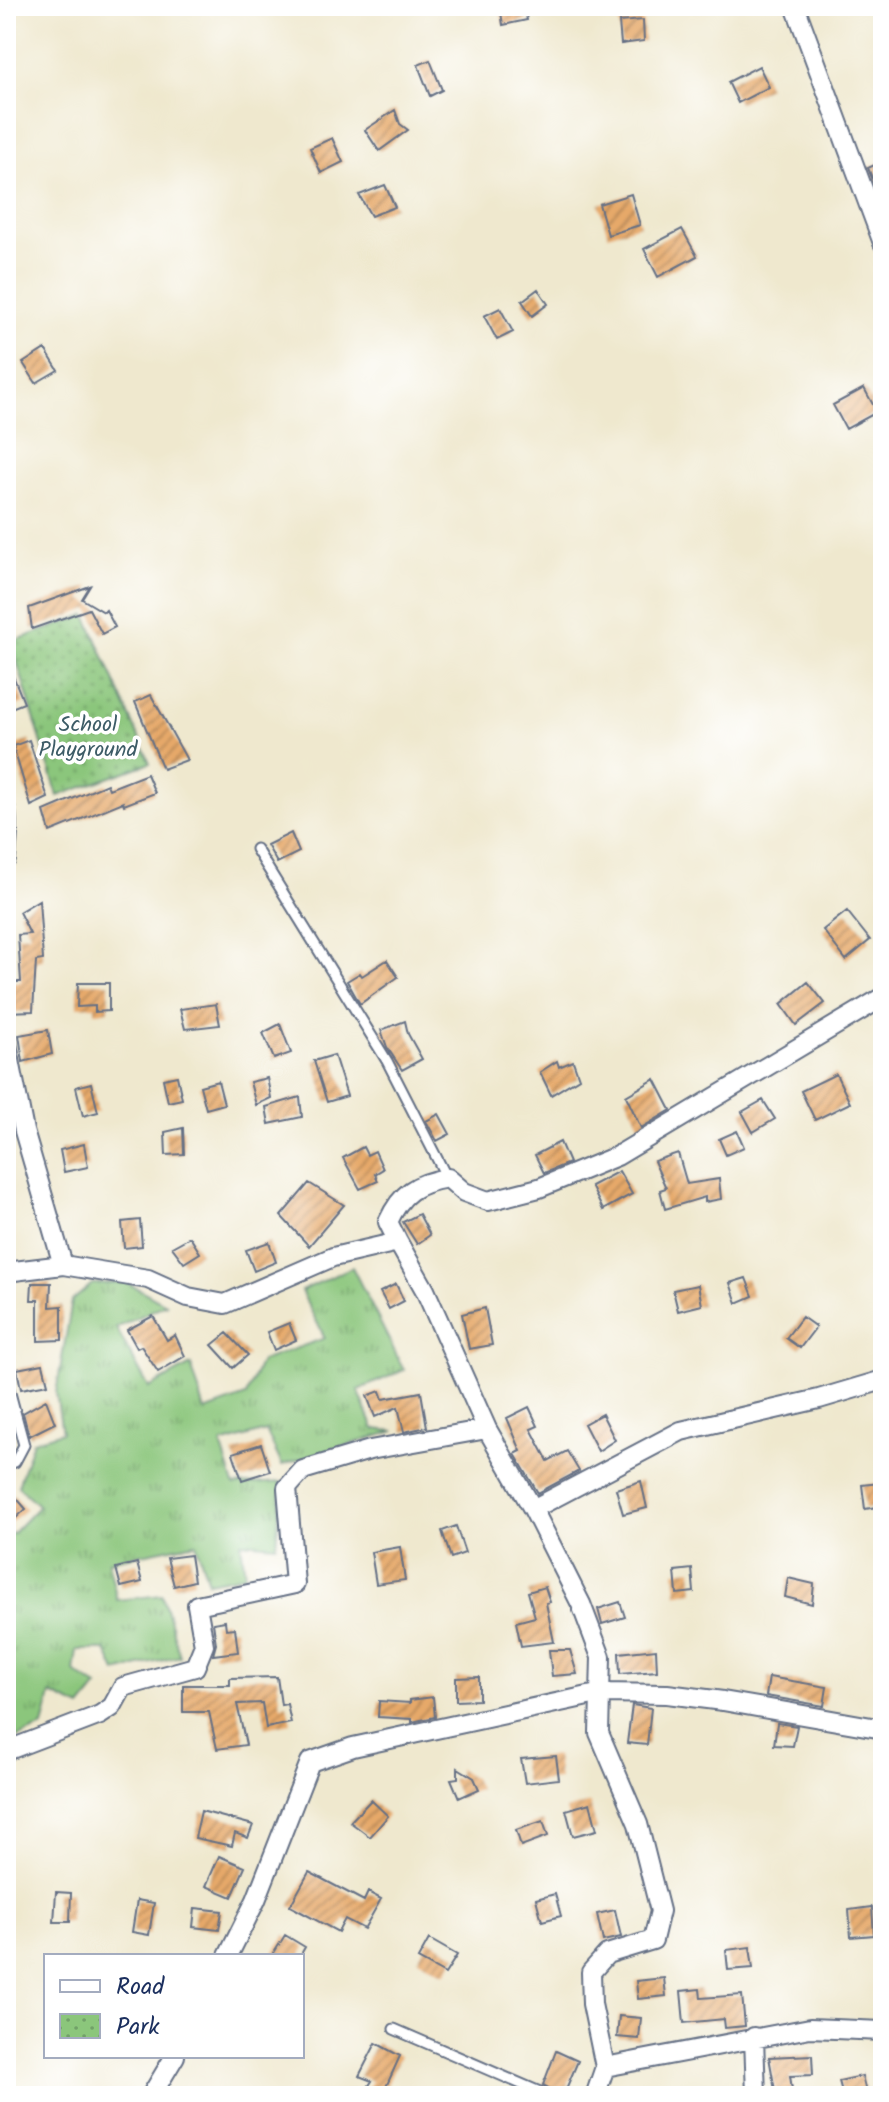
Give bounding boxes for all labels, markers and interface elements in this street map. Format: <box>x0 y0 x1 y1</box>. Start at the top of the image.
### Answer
park label: School Playground <box>39 708 138 768</box>
legend <box>44 1954 304 2058</box>
text: Road <box>116 1968 165 2007</box>
text: Park <box>116 2008 160 2047</box>

